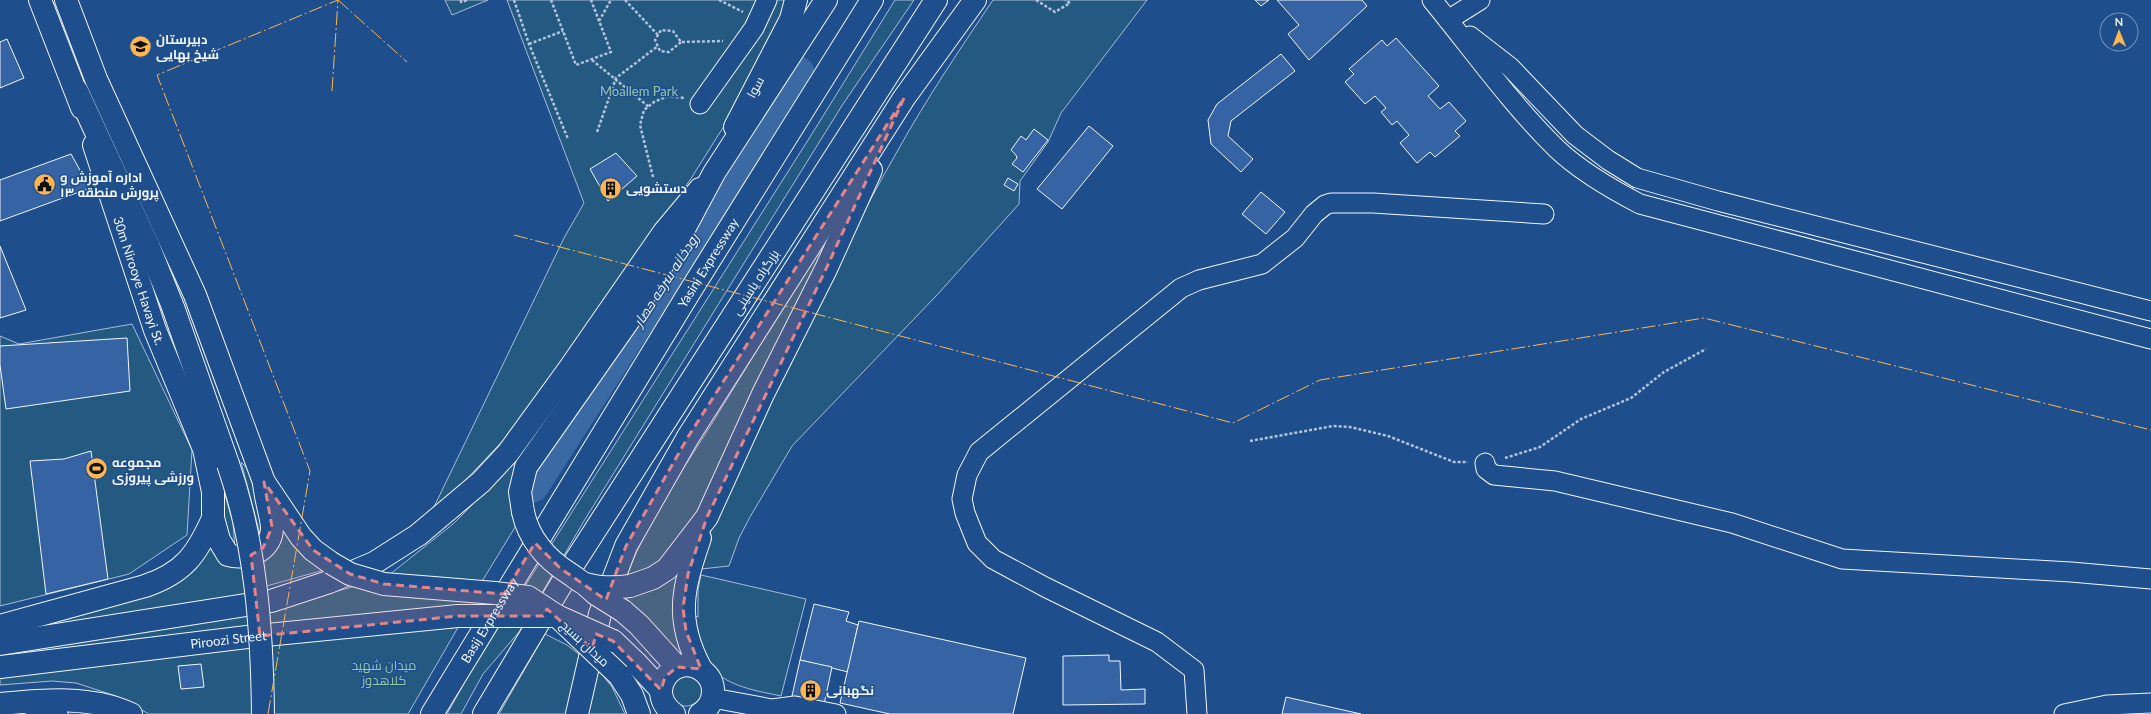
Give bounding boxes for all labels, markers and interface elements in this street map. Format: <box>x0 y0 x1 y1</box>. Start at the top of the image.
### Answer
north arrow <box>2099 12 2139 52</box>
text: N <box>2114 15 2123 28</box>
place label: دبیرستان شیخ بهایی <box>156 31 219 63</box>
school or university icon: دبیرستان شیخ بهایی <box>128 33 154 59</box>
street label: سوا <box>743 74 767 100</box>
park label: Moallem Park <box>600 83 678 99</box>
place label: اداره آموزش و پرورش منطقه ۱۳ <box>60 169 159 202</box>
public building icon: اداره آموزش و پرورش منطقه ۱۳ <box>31 171 57 197</box>
building icon: دستشویی <box>598 175 624 201</box>
place label: دستشویی <box>626 180 687 197</box>
street label: 30m Nirooye Havayi St. <box>110 214 168 347</box>
street label: Yasini Expressway <box>674 215 742 310</box>
water label: رودخانه سرخه حصار <box>628 229 703 332</box>
street label: بزرگراه یاسینی <box>728 246 782 318</box>
place label: مجموعه ورزشی پیروزی <box>112 454 194 487</box>
sports icon: مجموعه ورزشی پیروزی <box>83 456 109 482</box>
street label: Basij Expressway <box>457 574 522 666</box>
street label: میدان بسیج <box>556 616 613 670</box>
street label: Piroozi Street <box>189 627 268 652</box>
park label: میدان شهید کلاهدوز <box>352 657 416 688</box>
building icon: نگهبانی <box>797 677 823 703</box>
place label: نگهبانی <box>826 682 874 699</box>

